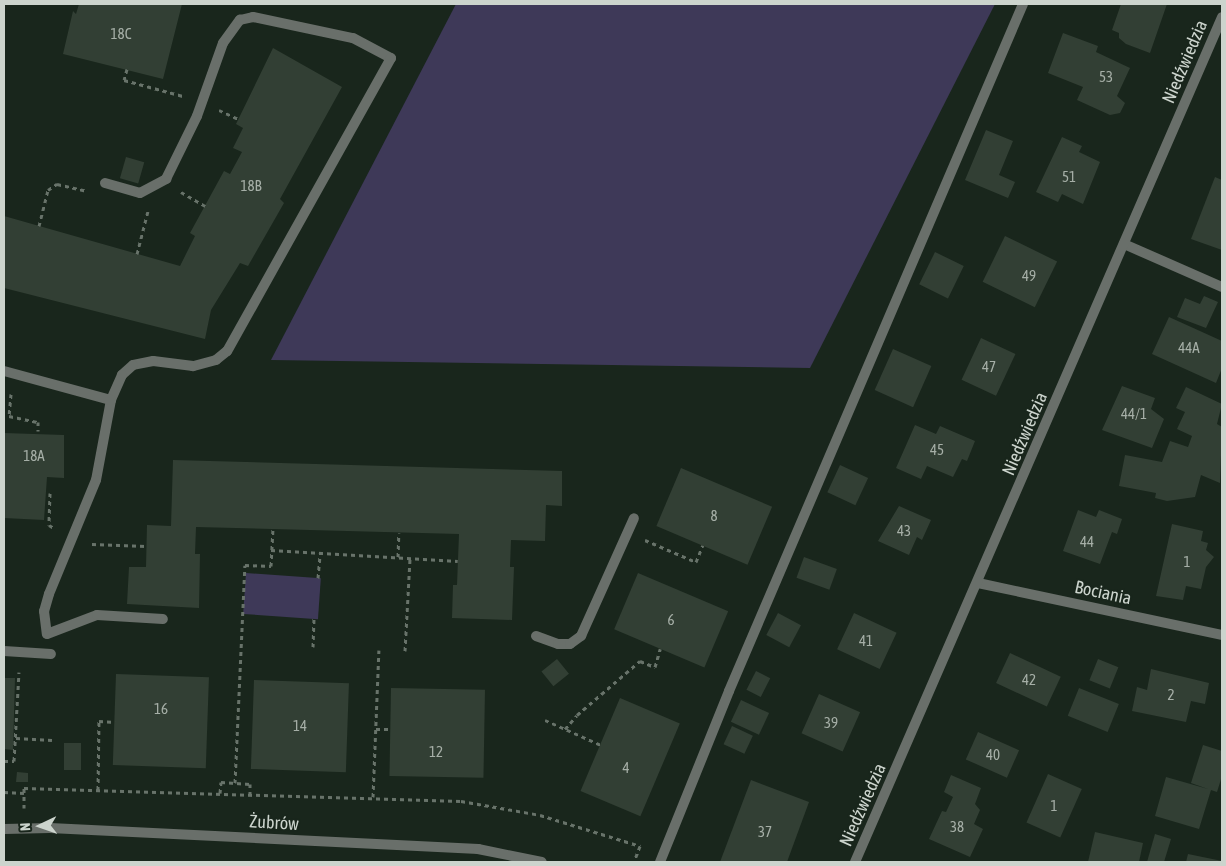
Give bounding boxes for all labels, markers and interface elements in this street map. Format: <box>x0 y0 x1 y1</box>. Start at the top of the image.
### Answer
street label: Niedźwiedzia <box>1158 17 1212 107</box>
house number: 18C <box>111 25 131 43</box>
house number: 53 <box>1099 68 1113 86</box>
house number: 51 <box>1062 168 1076 186</box>
house number: 18B <box>240 177 262 195</box>
house number: 49 <box>1022 267 1036 285</box>
house number: 44A <box>1178 339 1200 357</box>
house number: 47 <box>982 358 996 376</box>
street label: Niedźwiedzia <box>998 389 1052 479</box>
house number: 44/1 <box>1121 405 1147 423</box>
house number: 45 <box>930 441 944 459</box>
house number: 18A <box>23 447 45 465</box>
house number: 8 <box>710 507 718 525</box>
house number: 43 <box>897 522 911 540</box>
house number: 44 <box>1080 533 1094 551</box>
house number: 1 <box>1183 553 1191 571</box>
street label: Bociania <box>1073 576 1133 610</box>
house number: 6 <box>667 611 675 629</box>
house number: 41 <box>859 632 873 650</box>
house number: 42 <box>1022 671 1036 689</box>
house number: 2 <box>1167 686 1175 704</box>
house number: 16 <box>154 700 168 718</box>
house number: 39 <box>824 714 838 732</box>
house number: 14 <box>293 717 307 735</box>
house number: 12 <box>429 743 443 761</box>
house number: 40 <box>986 746 1000 764</box>
house number: 4 <box>622 759 630 777</box>
street label: Niedźwiedzia <box>835 760 891 850</box>
house number: 1 <box>1050 797 1058 815</box>
north arrow <box>15 801 65 851</box>
street label: Żubrów <box>249 811 299 835</box>
house number: 38 <box>950 818 964 836</box>
text: N <box>17 822 33 831</box>
house number: 37 <box>758 823 772 841</box>

